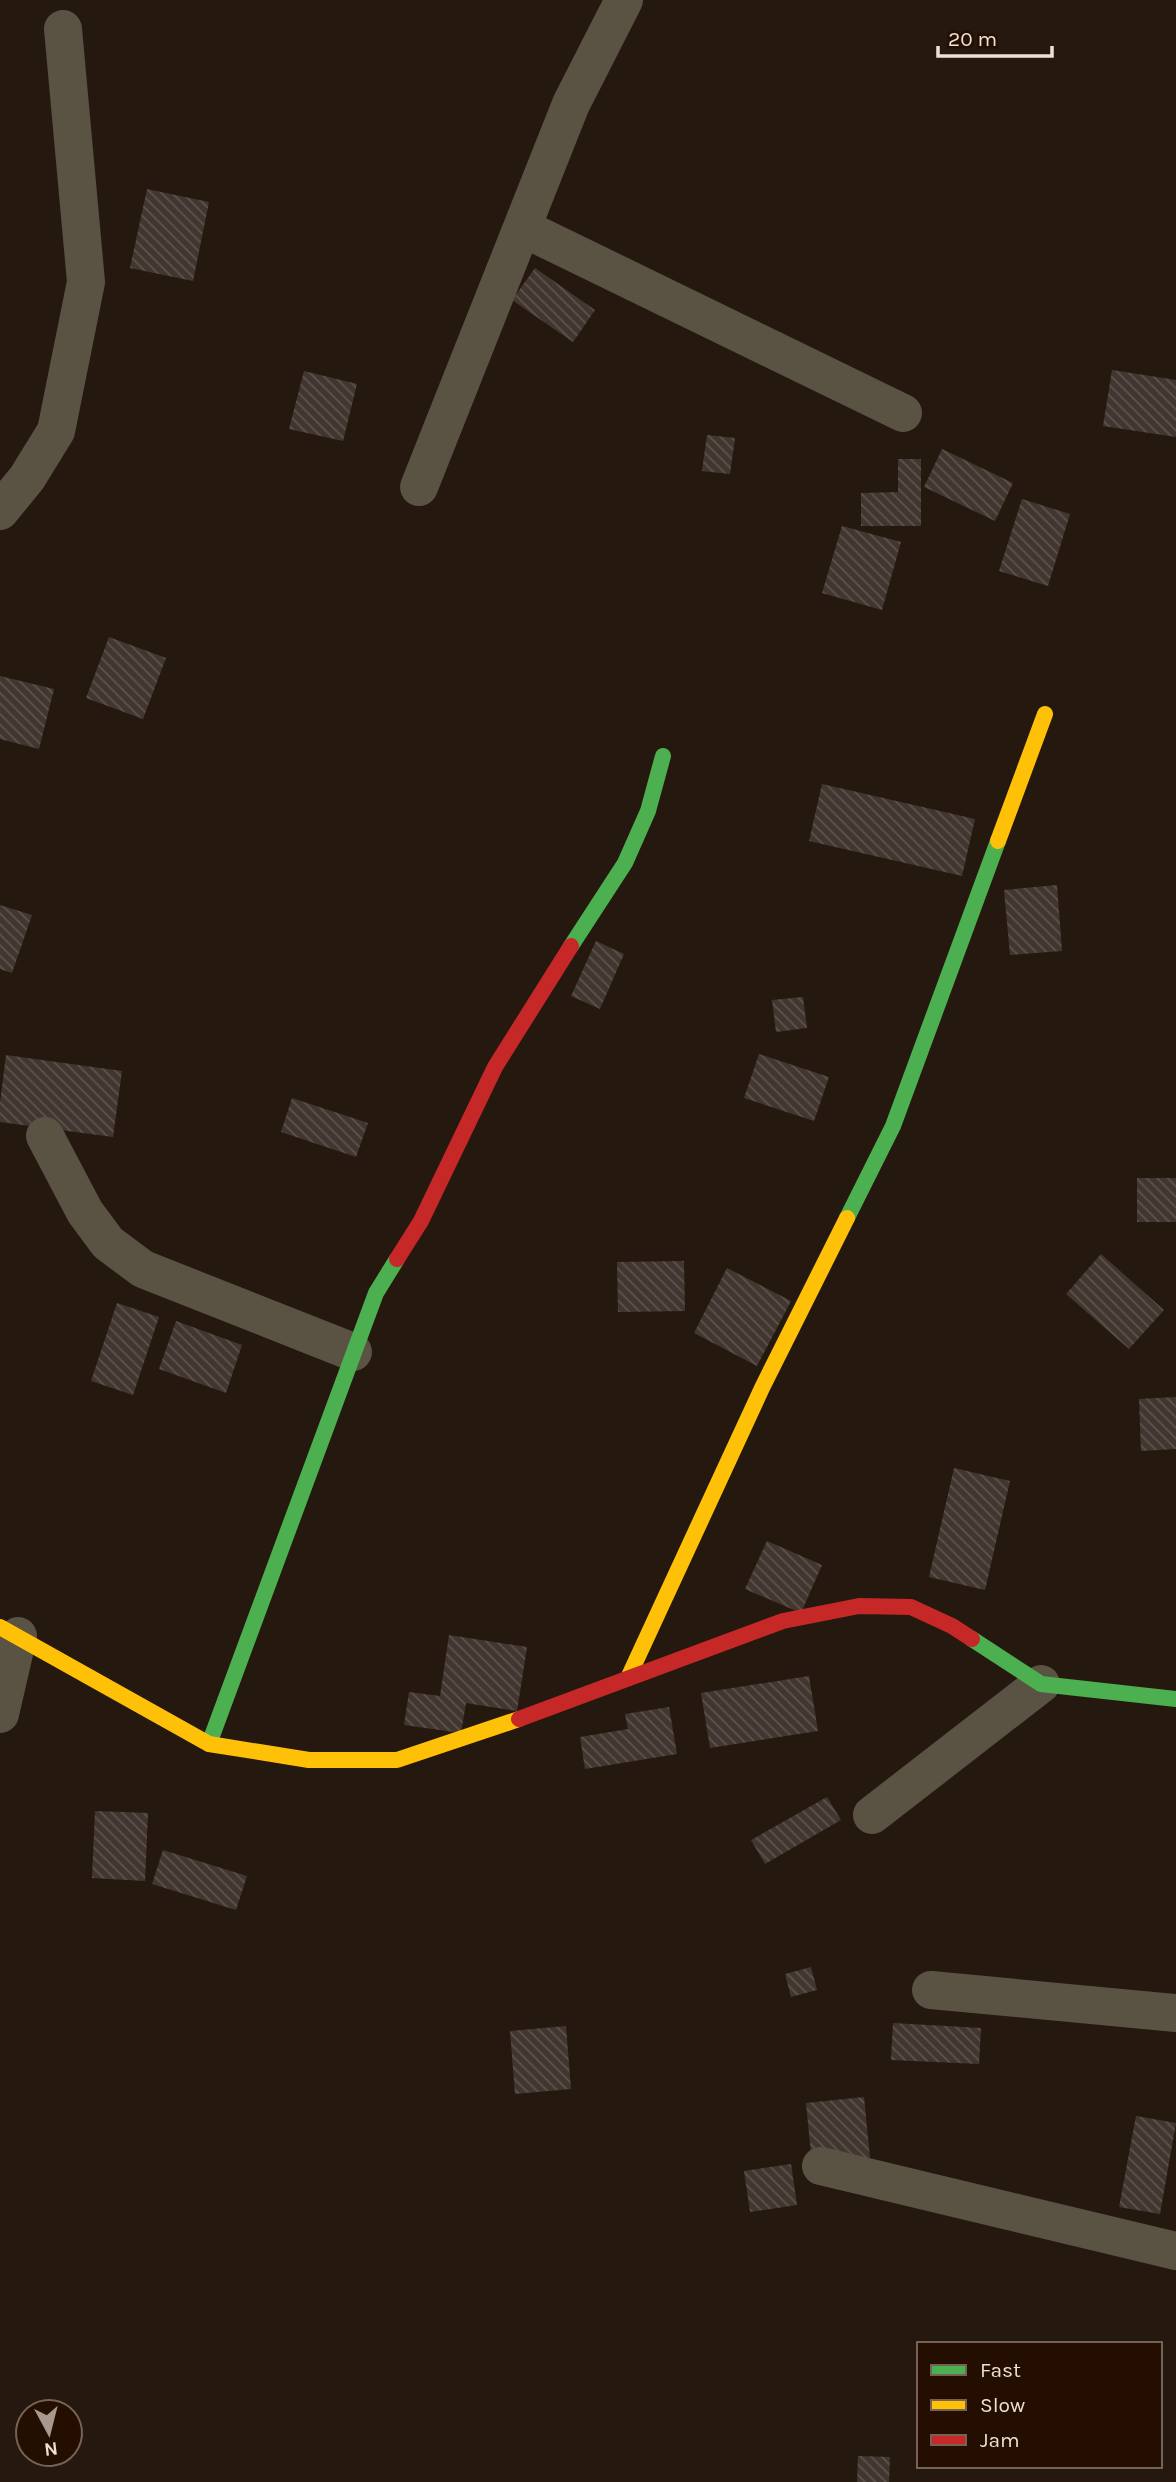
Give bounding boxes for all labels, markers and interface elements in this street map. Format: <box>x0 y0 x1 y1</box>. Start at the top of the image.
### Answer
scale bar <box>938 14 1052 58</box>
text: 20 m <box>948 27 997 51</box>
legend <box>917 2342 1162 2468</box>
text: Fast <box>980 2358 1021 2382</box>
text: Slow <box>980 2393 1025 2417</box>
north arrow <box>14 2398 84 2468</box>
text: Jam <box>980 2428 1020 2452</box>
text: N <box>43 2437 59 2461</box>

